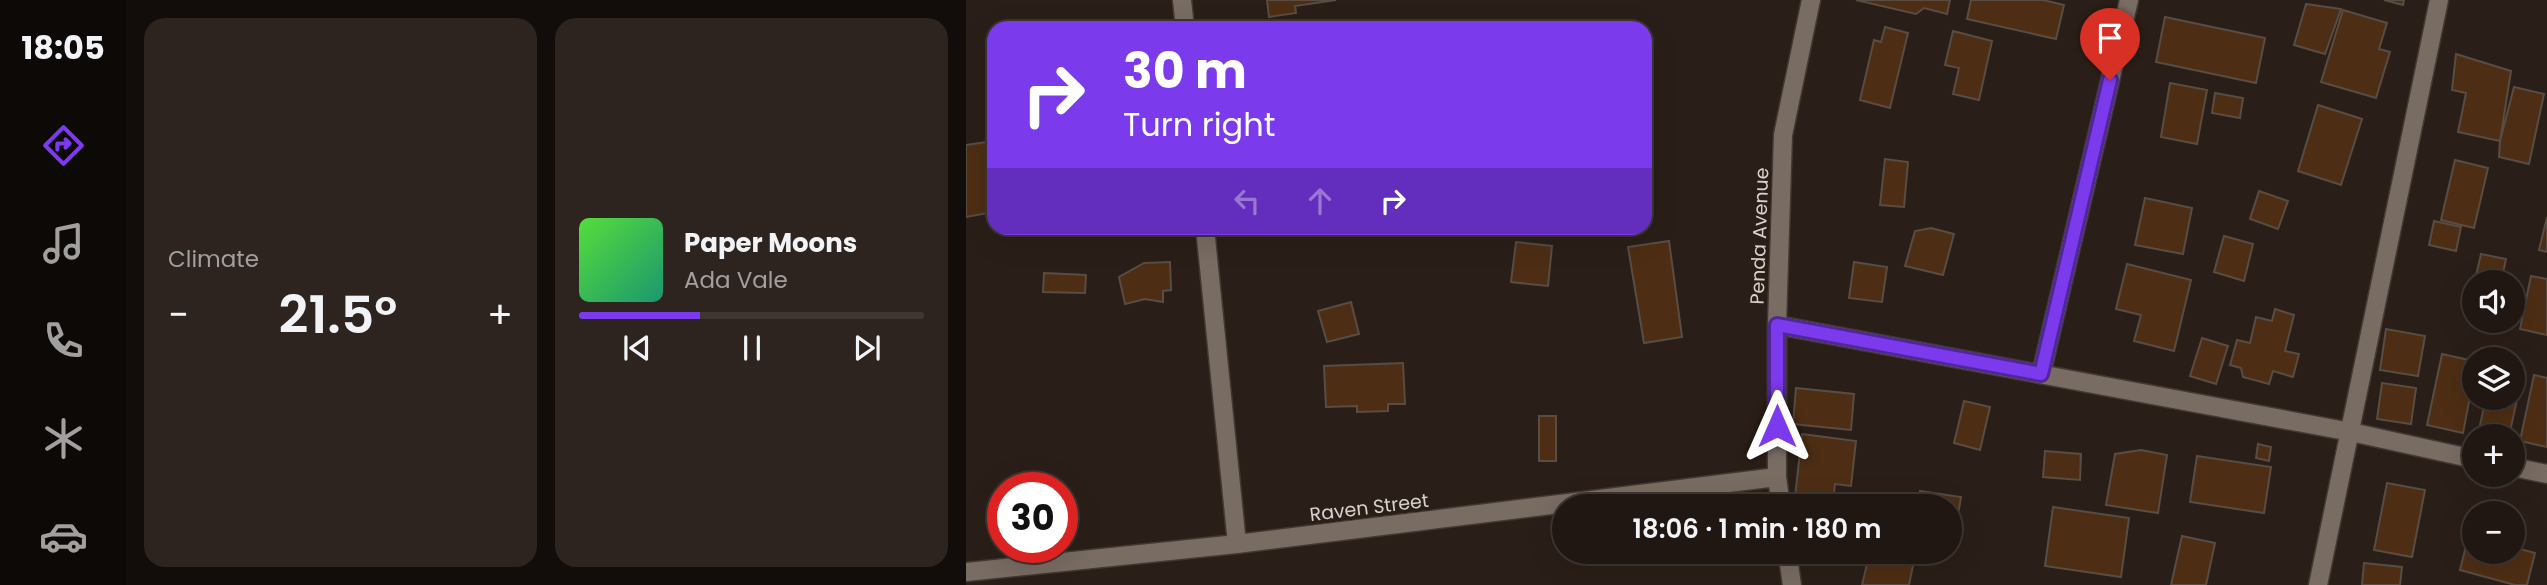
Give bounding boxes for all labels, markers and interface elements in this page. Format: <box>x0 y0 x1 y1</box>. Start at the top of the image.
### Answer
pin <box>2080 8 2140 80</box>
icon: arrive <box>2091 19 2129 57</box>
text: 18:05 <box>21 25 105 70</box>
text: 30 m <box>1123 37 1247 105</box>
icon: right <box>1008 49 1099 140</box>
text: Turn right <box>1123 102 1275 147</box>
icon: directions <box>39 121 88 170</box>
street label: Penda Avenue <box>1744 167 1775 305</box>
icon: left <box>1228 182 1266 220</box>
icon: ahead <box>1301 182 1339 220</box>
icon: right <box>1374 182 1412 220</box>
icon: music <box>39 219 88 268</box>
text: Paper Moons <box>684 225 857 261</box>
text: Climate <box>168 243 259 275</box>
text: Ada Vale <box>684 264 788 296</box>
map controls <box>2462 270 2525 564</box>
button: sound <box>2462 270 2525 333</box>
text: 21.5° <box>279 278 397 351</box>
text: − <box>168 288 189 341</box>
text: + <box>487 288 513 341</box>
icon: phone <box>39 316 88 365</box>
icon: previous <box>618 329 656 367</box>
icon: pause <box>733 329 771 367</box>
icon: next <box>848 329 886 367</box>
button: layers <box>2462 347 2525 410</box>
position arrow <box>1740 389 1814 463</box>
icon: climate <box>39 414 88 463</box>
button: + <box>2462 424 2525 487</box>
speed limit sign: 30 <box>987 472 1078 563</box>
street label: Raven Street <box>1308 487 1430 528</box>
button: − <box>2462 501 2525 564</box>
text: 18:06 · 1 min · 180 m <box>1633 511 1881 547</box>
icon: car <box>39 512 88 561</box>

